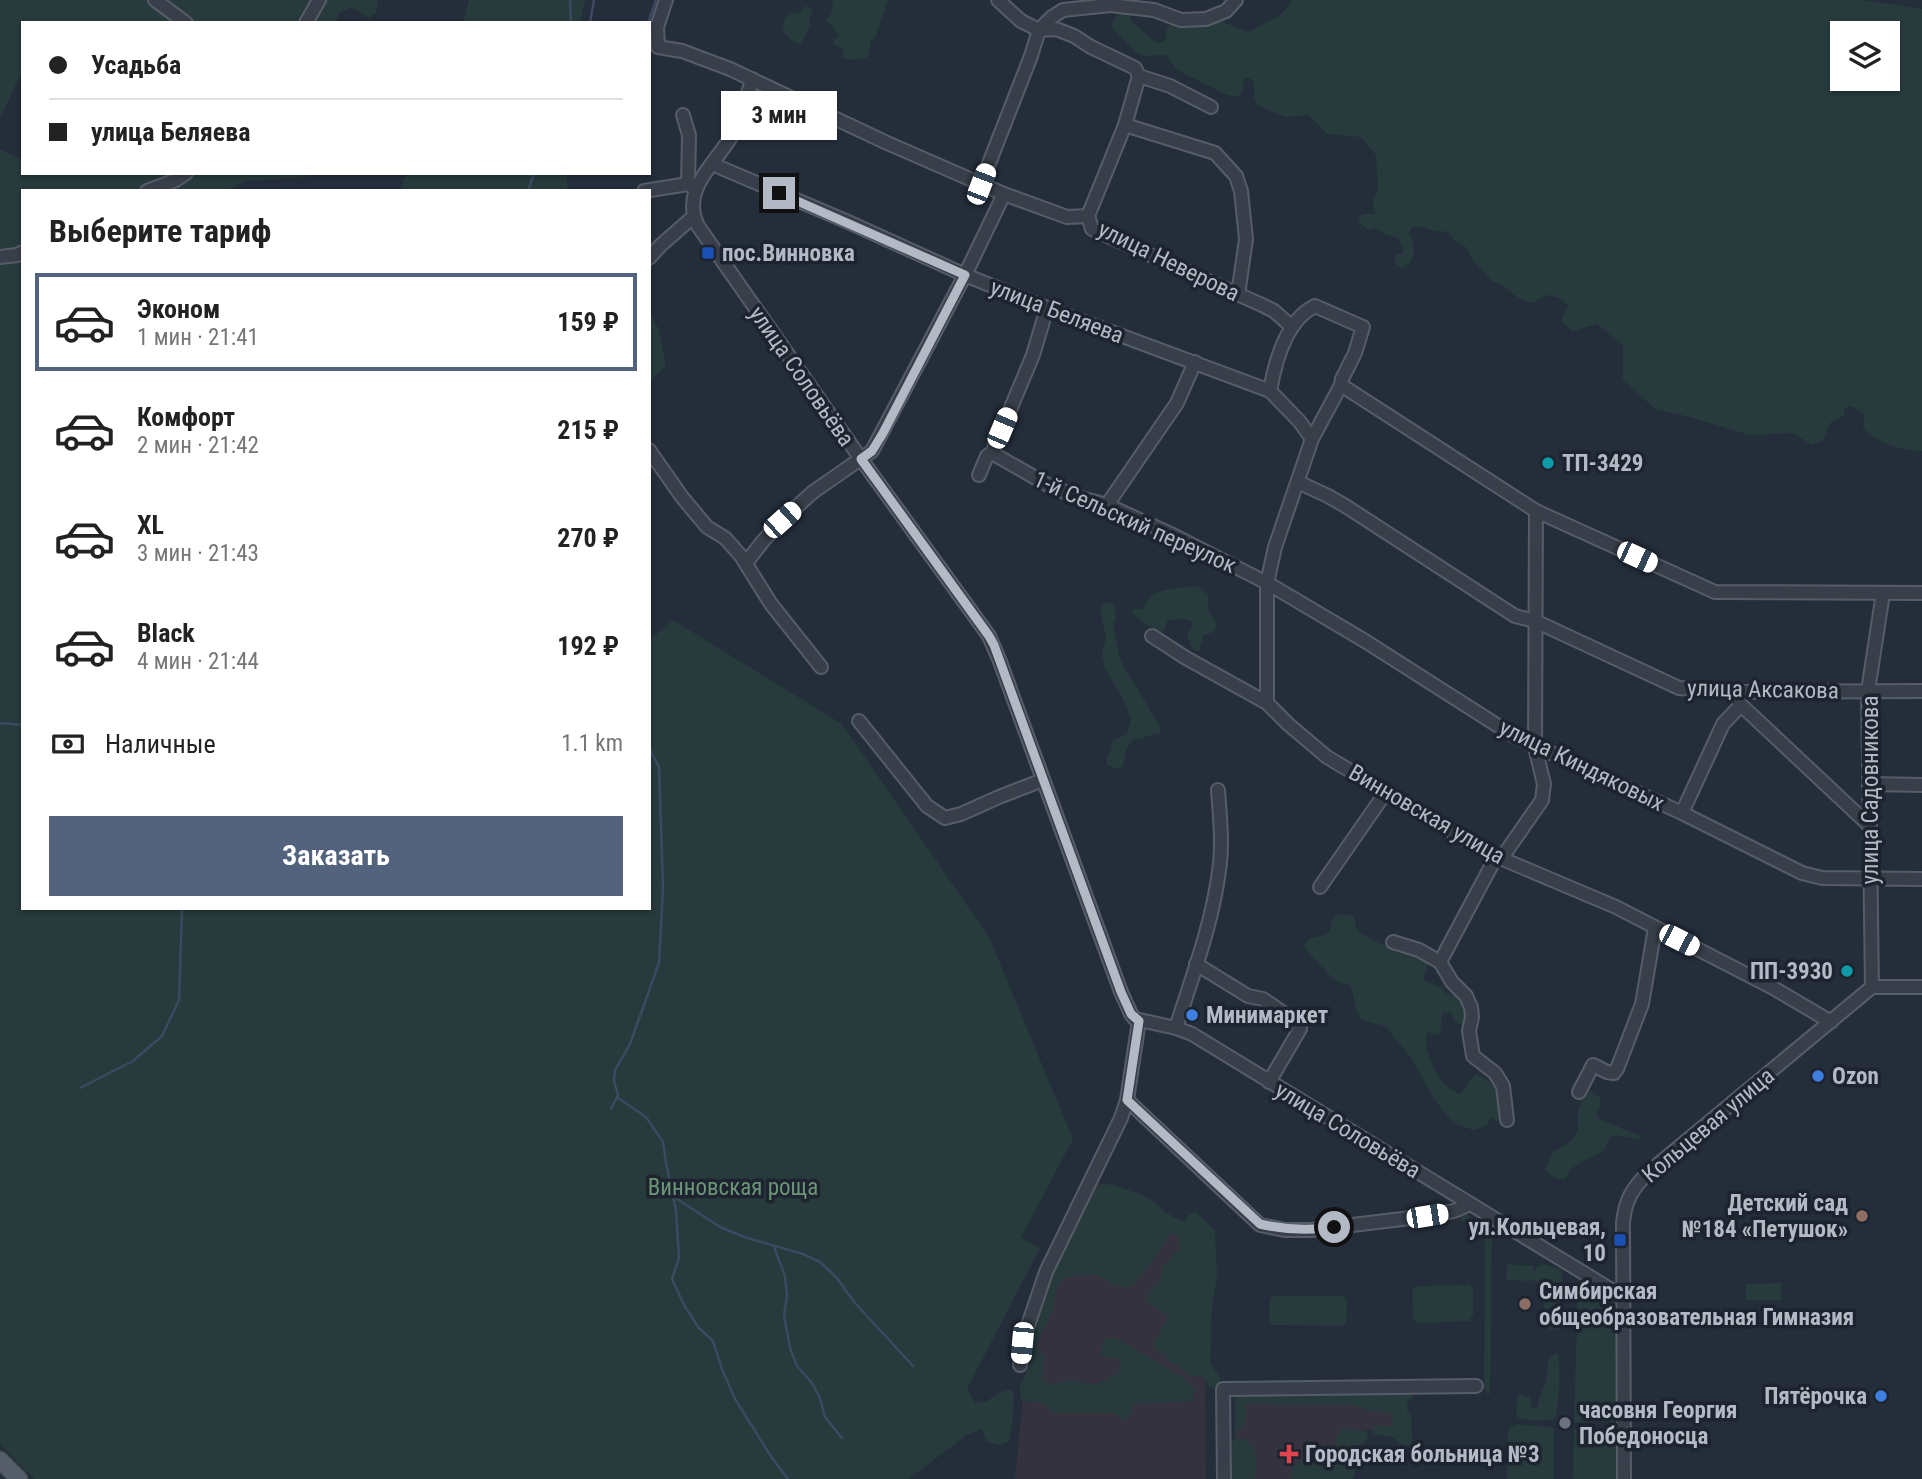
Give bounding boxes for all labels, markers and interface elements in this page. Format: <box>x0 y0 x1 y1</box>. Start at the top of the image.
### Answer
map controls <box>1830 21 1900 91</box>
button: layers <box>1830 21 1900 91</box>
text: Усадьба <box>91 50 181 80</box>
callout: 3 мин <box>721 92 837 140</box>
text: 3 мин <box>751 102 807 129</box>
text: улица Беляева <box>91 117 251 147</box>
car <box>964 161 999 207</box>
route end <box>763 177 795 209</box>
text: Выберите тариф <box>49 212 271 250</box>
street label: улица Неверова <box>1094 216 1244 307</box>
place label: пос.Винновка <box>722 240 855 267</box>
marker: пос.Винновка <box>700 245 716 261</box>
street label: улица Беляева <box>986 274 1127 349</box>
icon: car <box>53 291 116 354</box>
text: Эконом <box>137 294 220 324</box>
street label: улица Соловьёва <box>743 301 860 451</box>
text: 159 ₽ <box>557 307 619 337</box>
text: 1 мин · 21:41 <box>137 324 259 351</box>
icon: car <box>53 399 116 462</box>
text: Комфорт <box>137 402 235 432</box>
car <box>985 405 1020 451</box>
text: 215 ₽ <box>557 415 619 445</box>
text: 2 мин · 21:42 <box>137 432 259 459</box>
place label: ТП-3429 <box>1562 450 1643 477</box>
marker: ТП-3429 <box>1540 455 1556 471</box>
street label: 1-й Сельский переулок <box>1029 466 1240 579</box>
car <box>760 498 805 542</box>
icon: car <box>53 507 116 570</box>
text: XL <box>137 510 164 540</box>
text: 270 ₽ <box>557 523 619 553</box>
car <box>1614 539 1661 575</box>
text: 3 мин · 21:43 <box>137 540 259 567</box>
icon: car <box>53 615 116 678</box>
text: Black <box>137 618 195 648</box>
text: 192 ₽ <box>557 631 619 661</box>
text: 4 мин · 21:44 <box>137 648 259 675</box>
street label: улица Аксакова <box>1687 675 1839 704</box>
street label: улица Садовникова <box>1857 696 1884 884</box>
street label: улица Киндяковых <box>1495 714 1669 817</box>
icon: cash <box>49 725 87 763</box>
text: Наличные <box>105 729 216 759</box>
text: 1.1 km <box>561 730 623 757</box>
street label: Винновская улица <box>1344 759 1510 870</box>
button: Заказать <box>49 816 623 896</box>
car <box>1656 921 1703 959</box>
place label: ПП-3930 <box>1750 958 1833 985</box>
marker: ПП-3930 <box>1839 963 1855 979</box>
place label: Минимаркет <box>1206 1002 1328 1029</box>
marker: Минимаркет <box>1184 1007 1200 1023</box>
street label: Кольцевая улица <box>1637 1062 1780 1188</box>
place label: Ozon <box>1832 1063 1879 1090</box>
marker: Ozon <box>1810 1068 1826 1084</box>
street label: улица Соловьёва <box>1270 1076 1425 1184</box>
park label: Винновская роща <box>648 1174 818 1201</box>
place label: Детский сад №184 «Петушок» <box>1682 1190 1848 1243</box>
car <box>1405 1202 1450 1230</box>
marker: Детский сад №184 «Петушок» <box>1854 1208 1870 1224</box>
route start <box>1318 1211 1350 1243</box>
place label: ул.Кольцевая, 10 <box>1469 1214 1606 1267</box>
marker: ул.Кольцевая, 10 <box>1612 1232 1628 1248</box>
place label: Симбирская общеобразовательная Гимназия <box>1539 1278 1854 1331</box>
marker: Симбирская общеобразовательная Гимназия <box>1517 1296 1533 1312</box>
car <box>1010 1321 1035 1365</box>
place label: Пятёрочка <box>1764 1383 1867 1410</box>
marker: Пятёрочка <box>1873 1388 1889 1404</box>
place label: часовня Георгия Победоносца <box>1579 1397 1737 1450</box>
marker: часовня Георгия Победоносца <box>1557 1415 1573 1431</box>
place label: Городская больница №3 <box>1305 1441 1540 1468</box>
marker: Городская больница №3 <box>1279 1444 1299 1464</box>

